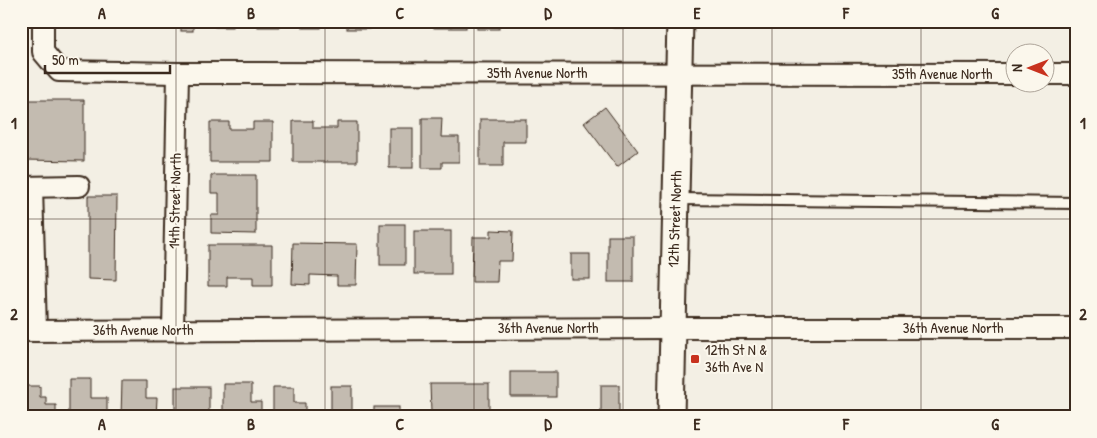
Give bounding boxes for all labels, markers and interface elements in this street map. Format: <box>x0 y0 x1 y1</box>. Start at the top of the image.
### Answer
text: A <box>98 2 106 24</box>
text: B <box>247 2 255 24</box>
text: C <box>396 2 405 24</box>
text: D <box>544 2 552 24</box>
text: E <box>693 2 701 24</box>
text: F <box>842 2 850 24</box>
text: G <box>991 2 999 24</box>
scale bar <box>45 42 170 74</box>
north arrow <box>1004 42 1054 92</box>
text: 50 m <box>52 49 79 70</box>
street label: 35th Avenue North <box>487 62 587 83</box>
street label: 35th Avenue North <box>892 63 992 84</box>
text: N <box>1007 64 1026 72</box>
text: 1 <box>11 112 17 134</box>
text: 1 <box>1080 112 1086 134</box>
street label: 14th Street North <box>163 153 186 249</box>
street label: 12th Street North <box>662 170 687 268</box>
text: 2 <box>10 303 18 325</box>
text: 2 <box>1079 303 1087 325</box>
street label: 36th Avenue North <box>498 317 598 338</box>
street label: 36th Avenue North <box>903 317 1003 338</box>
street label: 36th Avenue North <box>93 319 193 340</box>
place label: 12th St N & 36th Ave N <box>705 339 767 377</box>
marker: 12th St N & 36th Ave N <box>689 353 701 365</box>
text: A <box>98 413 106 435</box>
text: B <box>247 413 255 435</box>
text: C <box>396 413 405 435</box>
text: D <box>544 413 552 435</box>
text: E <box>693 413 701 435</box>
text: F <box>842 413 850 435</box>
text: G <box>991 413 999 435</box>

